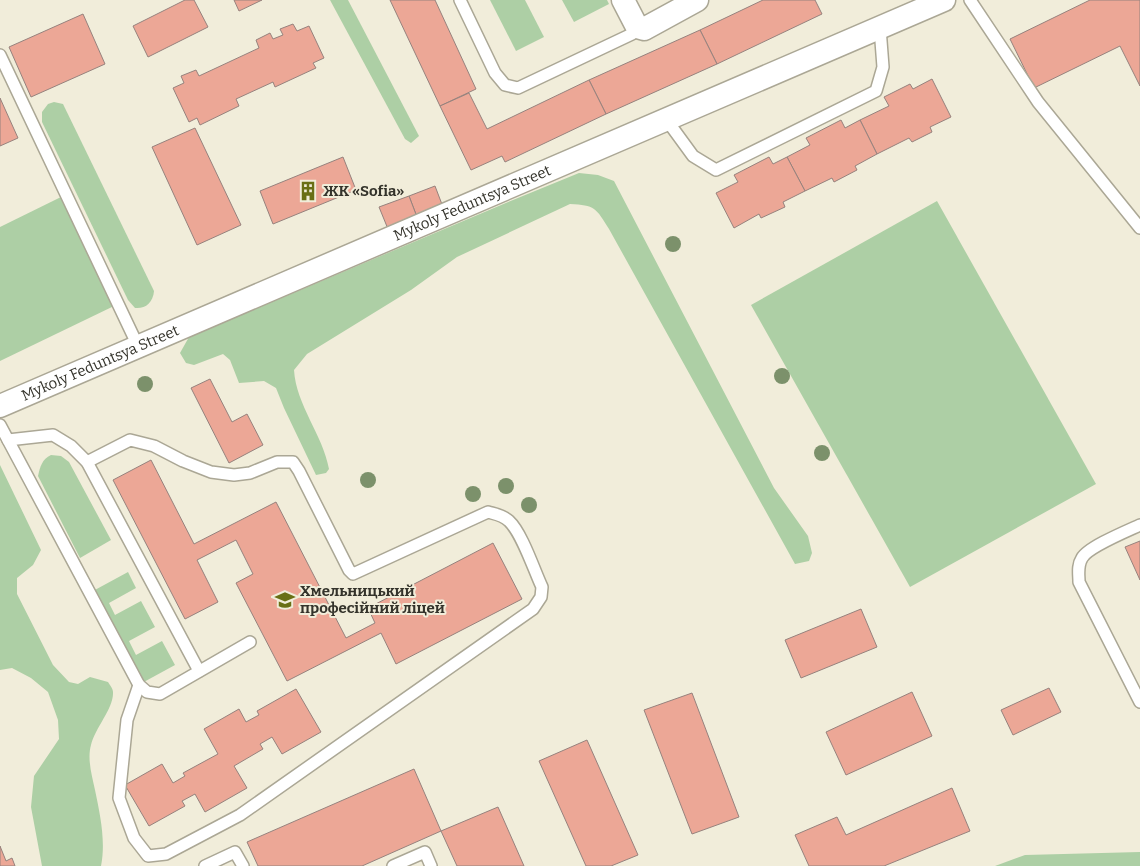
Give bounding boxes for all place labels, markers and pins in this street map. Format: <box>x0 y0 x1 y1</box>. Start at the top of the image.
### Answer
building icon: ЖК «Sofia» <box>297 180 319 202</box>
place label: ЖК «Sofia» <box>323 182 404 200</box>
place label: Хмельницький професійний ліцей <box>300 582 445 617</box>
school or university icon: Хмельницький професійний ліцей <box>274 589 296 611</box>

